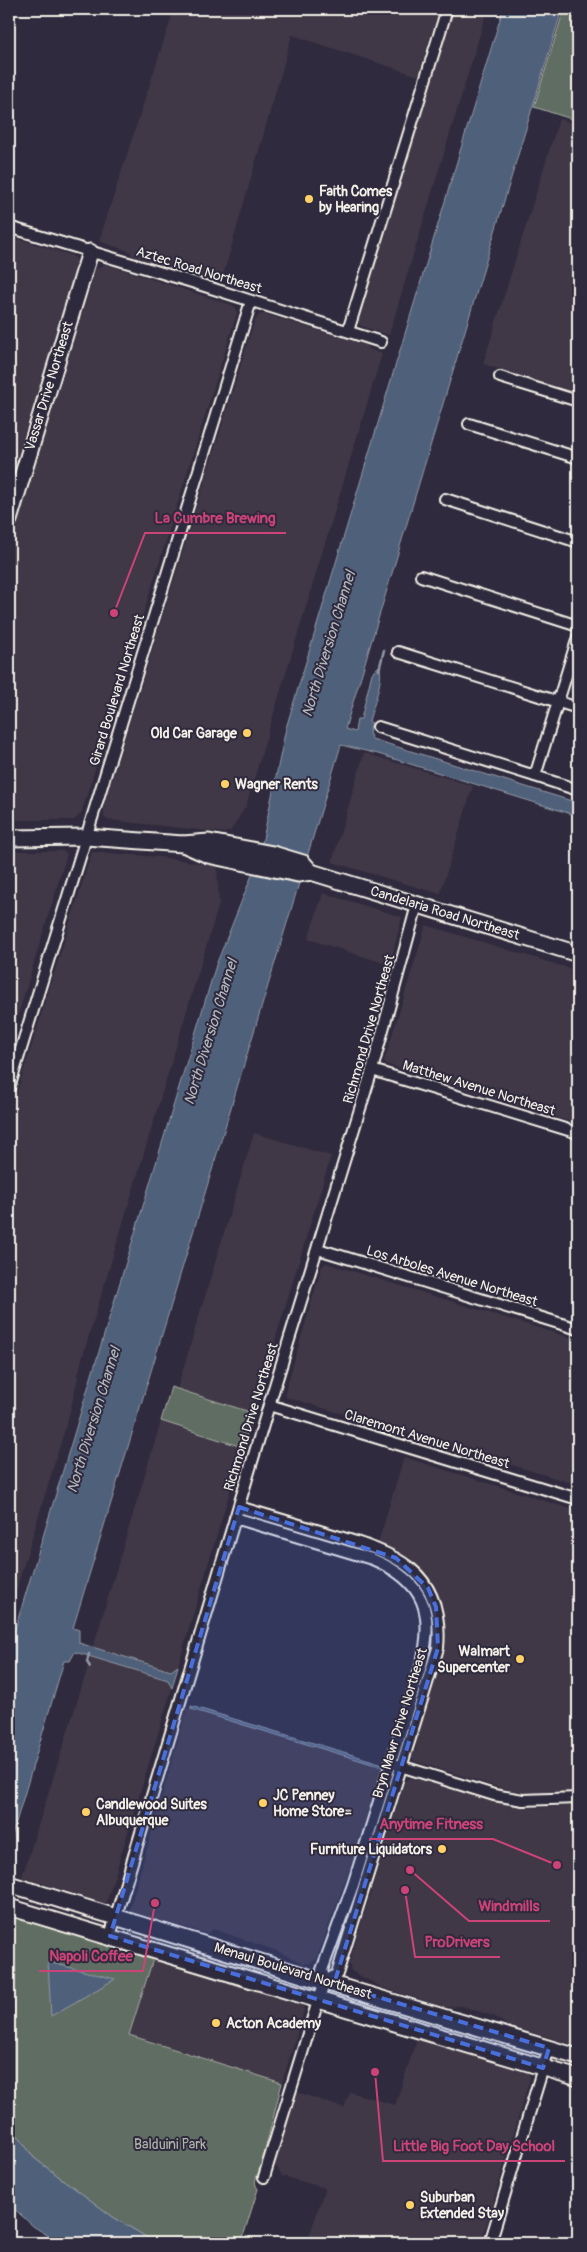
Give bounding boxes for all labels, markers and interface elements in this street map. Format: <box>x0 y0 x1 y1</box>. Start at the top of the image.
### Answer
place label: Faith Comes by Hearing <box>319 183 393 216</box>
marker: Faith Comes by Hearing <box>303 193 315 205</box>
street label: Aztec Road Northeast <box>134 243 264 297</box>
street label: Vassar Drive Northeast <box>21 319 77 453</box>
callout: La Cumbre Brewing <box>145 503 286 533</box>
text: La Cumbre Brewing <box>154 509 276 528</box>
water label: North Diversion Channel <box>298 567 361 719</box>
street label: Girard Boulevard Northeast <box>86 612 148 768</box>
place label: Old Car Garage <box>150 725 238 742</box>
marker: Old Car Garage <box>241 727 253 739</box>
place label: Wagner Rents <box>235 776 319 793</box>
marker: Wagner Rents <box>219 778 231 790</box>
street label: Candelaria Road Northeast <box>368 882 522 944</box>
street label: Richmond Drive Northeast <box>340 952 399 1106</box>
water label: North Diversion Channel <box>180 955 243 1107</box>
street label: Matthew Avenue Northeast <box>400 1057 558 1119</box>
street label: Los Arboles Avenue Northeast <box>364 1242 540 1310</box>
street label: Richmond Drive Northeast <box>220 1340 282 1493</box>
water label: North Diversion Channel <box>63 1343 126 1495</box>
street label: Claremont Avenue Northeast <box>342 1406 512 1472</box>
place label: Walmart Supercenter <box>437 1643 511 1676</box>
street label: Bryn Mawr Drive Northeast <box>369 1645 431 1800</box>
marker: Walmart Supercenter <box>514 1653 526 1665</box>
place label: JC Penney Home Store= <box>273 1787 353 1820</box>
place label: Candlewood Suites Albuquerque <box>96 1796 207 1829</box>
marker: JC Penney Home Store= <box>257 1797 269 1809</box>
marker: Candlewood Suites Albuquerque <box>80 1806 92 1818</box>
callout: Anytime Fitness <box>369 1809 493 1839</box>
text: Anytime Fitness <box>379 1815 483 1834</box>
place label: Furniture Liquidators <box>310 1841 433 1858</box>
marker: Furniture Liquidators <box>436 1843 448 1855</box>
callout: Windmills <box>469 1891 550 1921</box>
text: Windmills <box>478 1897 540 1916</box>
callout: ProDrivers <box>415 1927 500 1957</box>
text: ProDrivers <box>424 1933 490 1952</box>
street label: Menaul Boulevard Northeast <box>212 1939 374 2003</box>
callout: Napoli Coffee <box>39 1941 143 1971</box>
text: Napoli Coffee <box>49 1947 133 1966</box>
place label: Acton Academy <box>226 2015 321 2032</box>
marker: Acton Academy <box>210 2017 222 2029</box>
callout: Little Big Foot Day School <box>383 2131 565 2161</box>
park label: Balduini Park <box>134 2136 206 2153</box>
text: Little Big Foot Day School <box>393 2137 555 2156</box>
place label: Suburban Extended Stay <box>420 2189 504 2222</box>
marker: Suburban Extended Stay <box>404 2199 416 2211</box>

